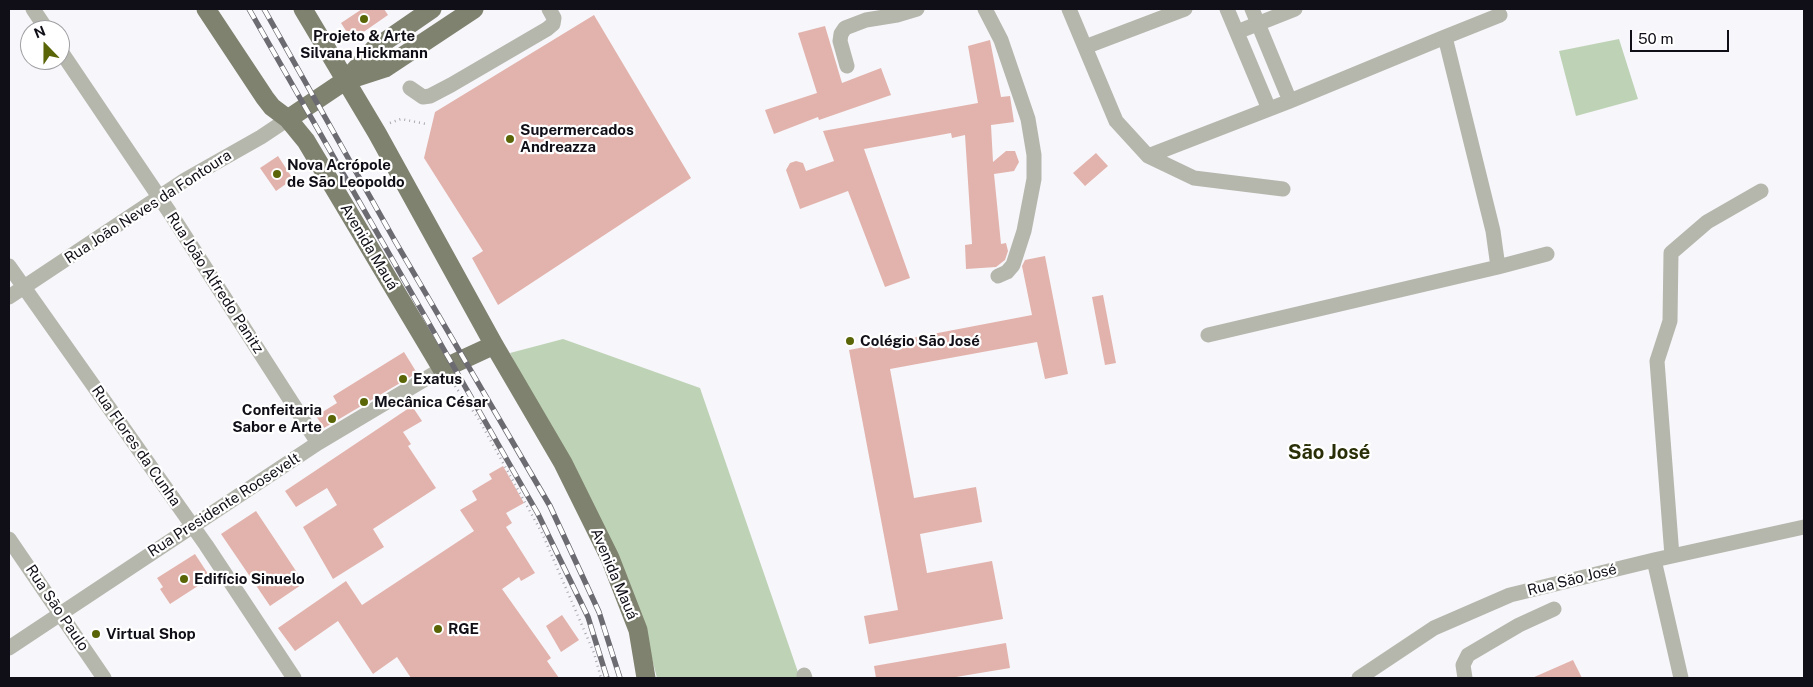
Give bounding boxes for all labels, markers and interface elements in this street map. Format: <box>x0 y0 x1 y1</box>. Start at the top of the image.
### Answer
marker: Projeto & Arte Silvana Hickmann <box>358 13 370 25</box>
north arrow <box>20 20 70 70</box>
scale bar <box>1633 20 1732 52</box>
text: N <box>32 23 48 41</box>
place label: Projeto & Arte Silvana Hickmann <box>300 27 428 62</box>
text: 50 m <box>1638 30 1673 47</box>
place label: Supermercados Andreazza <box>520 121 634 156</box>
marker: Supermercados Andreazza <box>504 133 516 145</box>
street label: Rua João Neves da Fontoura <box>61 146 235 268</box>
place label: Nova Acrópole de São Leopoldo <box>287 156 405 191</box>
marker: Nova Acrópole de São Leopoldo <box>271 168 283 180</box>
street label: Avenida Mauá <box>336 201 402 293</box>
street label: Rua João Alfredo Panitz <box>163 209 267 357</box>
place label: Colégio São José <box>860 332 980 350</box>
marker: Colégio São José <box>844 335 856 347</box>
place label: Exatus <box>413 370 462 388</box>
marker: Exatus <box>397 373 409 385</box>
street label: Rua Flores da Cunha <box>88 382 184 510</box>
place label: Mecânica César <box>374 393 488 411</box>
marker: Mecânica César <box>358 396 370 408</box>
place label: Confeitaria Sabor e Arte <box>232 401 322 436</box>
marker: Confeitaria Sabor e Arte <box>326 413 338 425</box>
district label: São José <box>1288 441 1370 465</box>
street label: Rua Presidente Roosevelt <box>145 449 303 561</box>
street label: Avenida Mauá <box>587 526 641 622</box>
street label: Rua São José <box>1525 560 1619 600</box>
street label: Rua São Paulo <box>22 561 92 655</box>
place label: Edifício Sinuelo <box>194 570 305 588</box>
marker: Edifício Sinuelo <box>178 573 190 585</box>
place label: RGE <box>448 620 479 638</box>
marker: RGE <box>432 623 444 635</box>
place label: Virtual Shop <box>106 625 196 643</box>
marker: Virtual Shop <box>90 628 102 640</box>

